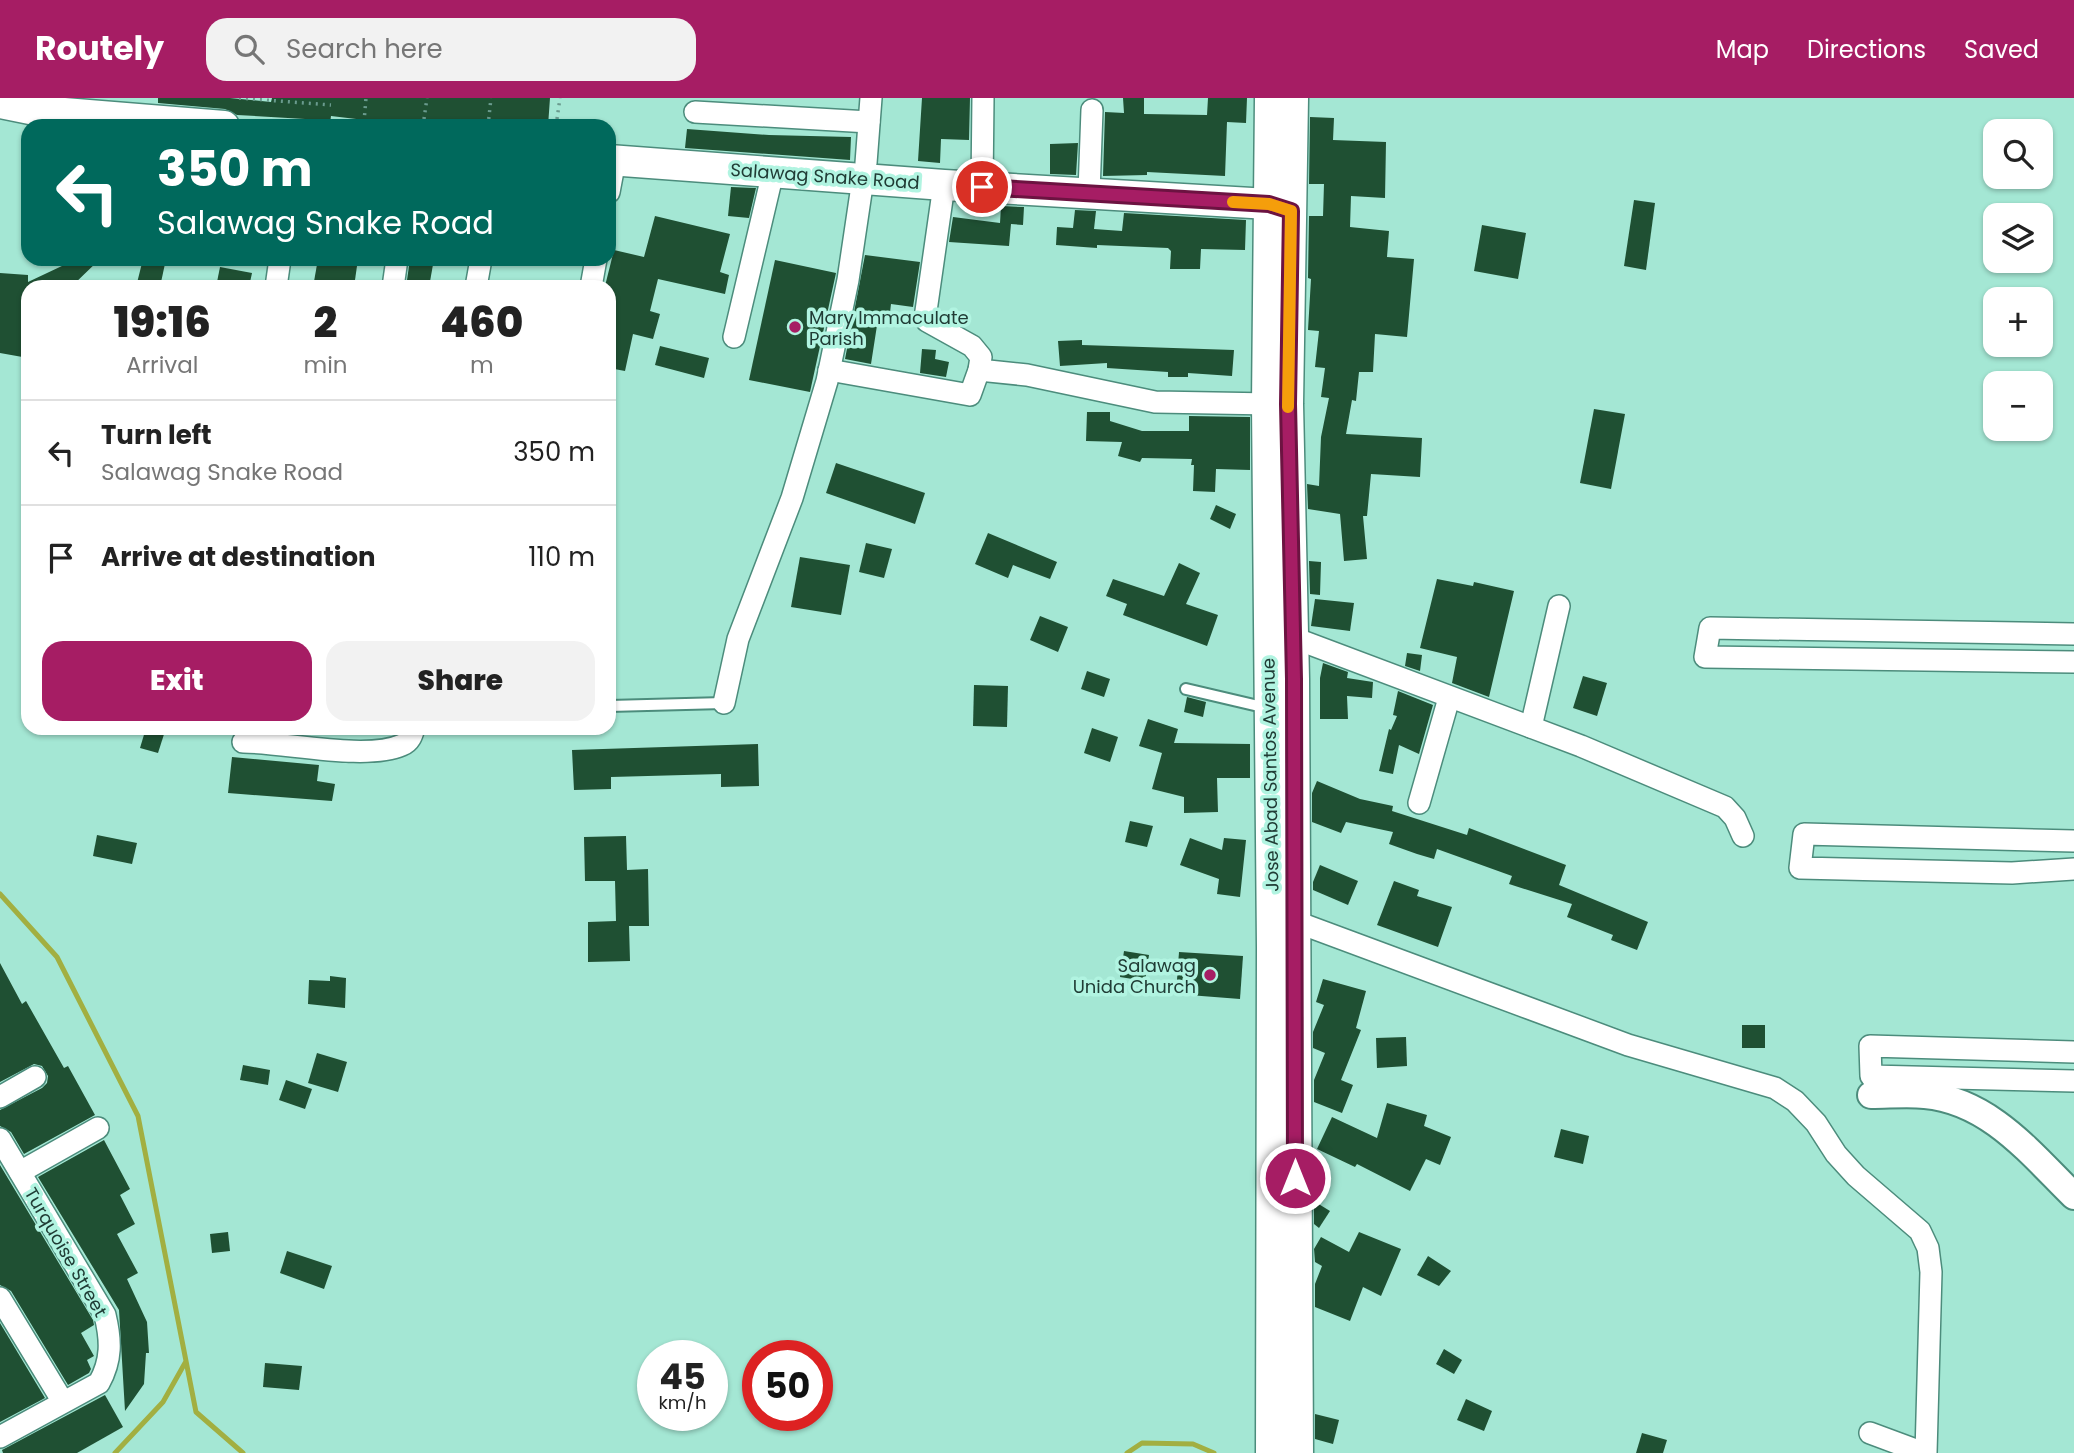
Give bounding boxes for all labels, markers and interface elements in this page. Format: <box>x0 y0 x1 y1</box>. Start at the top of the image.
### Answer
search box <box>206 18 696 81</box>
text: Routely <box>35 25 164 72</box>
icon: search <box>230 30 268 68</box>
text: Search here <box>286 31 443 67</box>
text: Map <box>1716 33 1769 66</box>
text: Directions <box>1807 33 1926 66</box>
text: Saved <box>1964 33 2039 66</box>
map controls <box>1983 119 2053 441</box>
button: search <box>1983 119 2053 189</box>
text: 350 m <box>157 135 313 203</box>
icon: left <box>42 147 133 238</box>
street label: Salawag Snake Road <box>730 157 920 195</box>
pin <box>952 157 1012 217</box>
icon: arrive <box>963 168 1001 206</box>
text: Salawag Snake Road <box>157 200 494 245</box>
button: layers <box>1983 203 2053 273</box>
button: + <box>1983 287 2053 357</box>
text: 19:16 <box>114 293 211 352</box>
text: 2 <box>314 293 337 352</box>
text: 460 <box>440 293 523 352</box>
place label: Mary Immaculate Parish <box>809 305 969 351</box>
marker: Mary Immaculate Parish <box>787 319 803 335</box>
text: Arrival <box>126 349 198 381</box>
text: min <box>303 349 348 381</box>
text: m <box>470 349 494 381</box>
button: − <box>1983 371 2053 441</box>
text: Turn left <box>101 417 212 453</box>
icon: left <box>42 434 80 472</box>
text: 350 m <box>513 434 595 470</box>
text: Salawag Snake Road <box>101 456 343 488</box>
icon: arrive <box>42 539 80 577</box>
text: Arrive at destination <box>101 539 376 575</box>
text: 110 m <box>528 539 595 575</box>
button: Exit <box>42 641 312 721</box>
button: Share <box>326 641 595 721</box>
street label: Jose Abad Santos Avenue <box>1255 658 1285 892</box>
place label: Salawag Unida Church <box>1073 953 1196 999</box>
marker: Salawag Unida Church <box>1202 967 1218 983</box>
position arrow <box>1258 1141 1332 1215</box>
street label: Turquoise Street <box>19 1183 113 1321</box>
speed limit sign: 50 <box>742 1340 833 1431</box>
text: 45 <box>659 1352 706 1401</box>
text: km/h <box>659 1390 706 1415</box>

